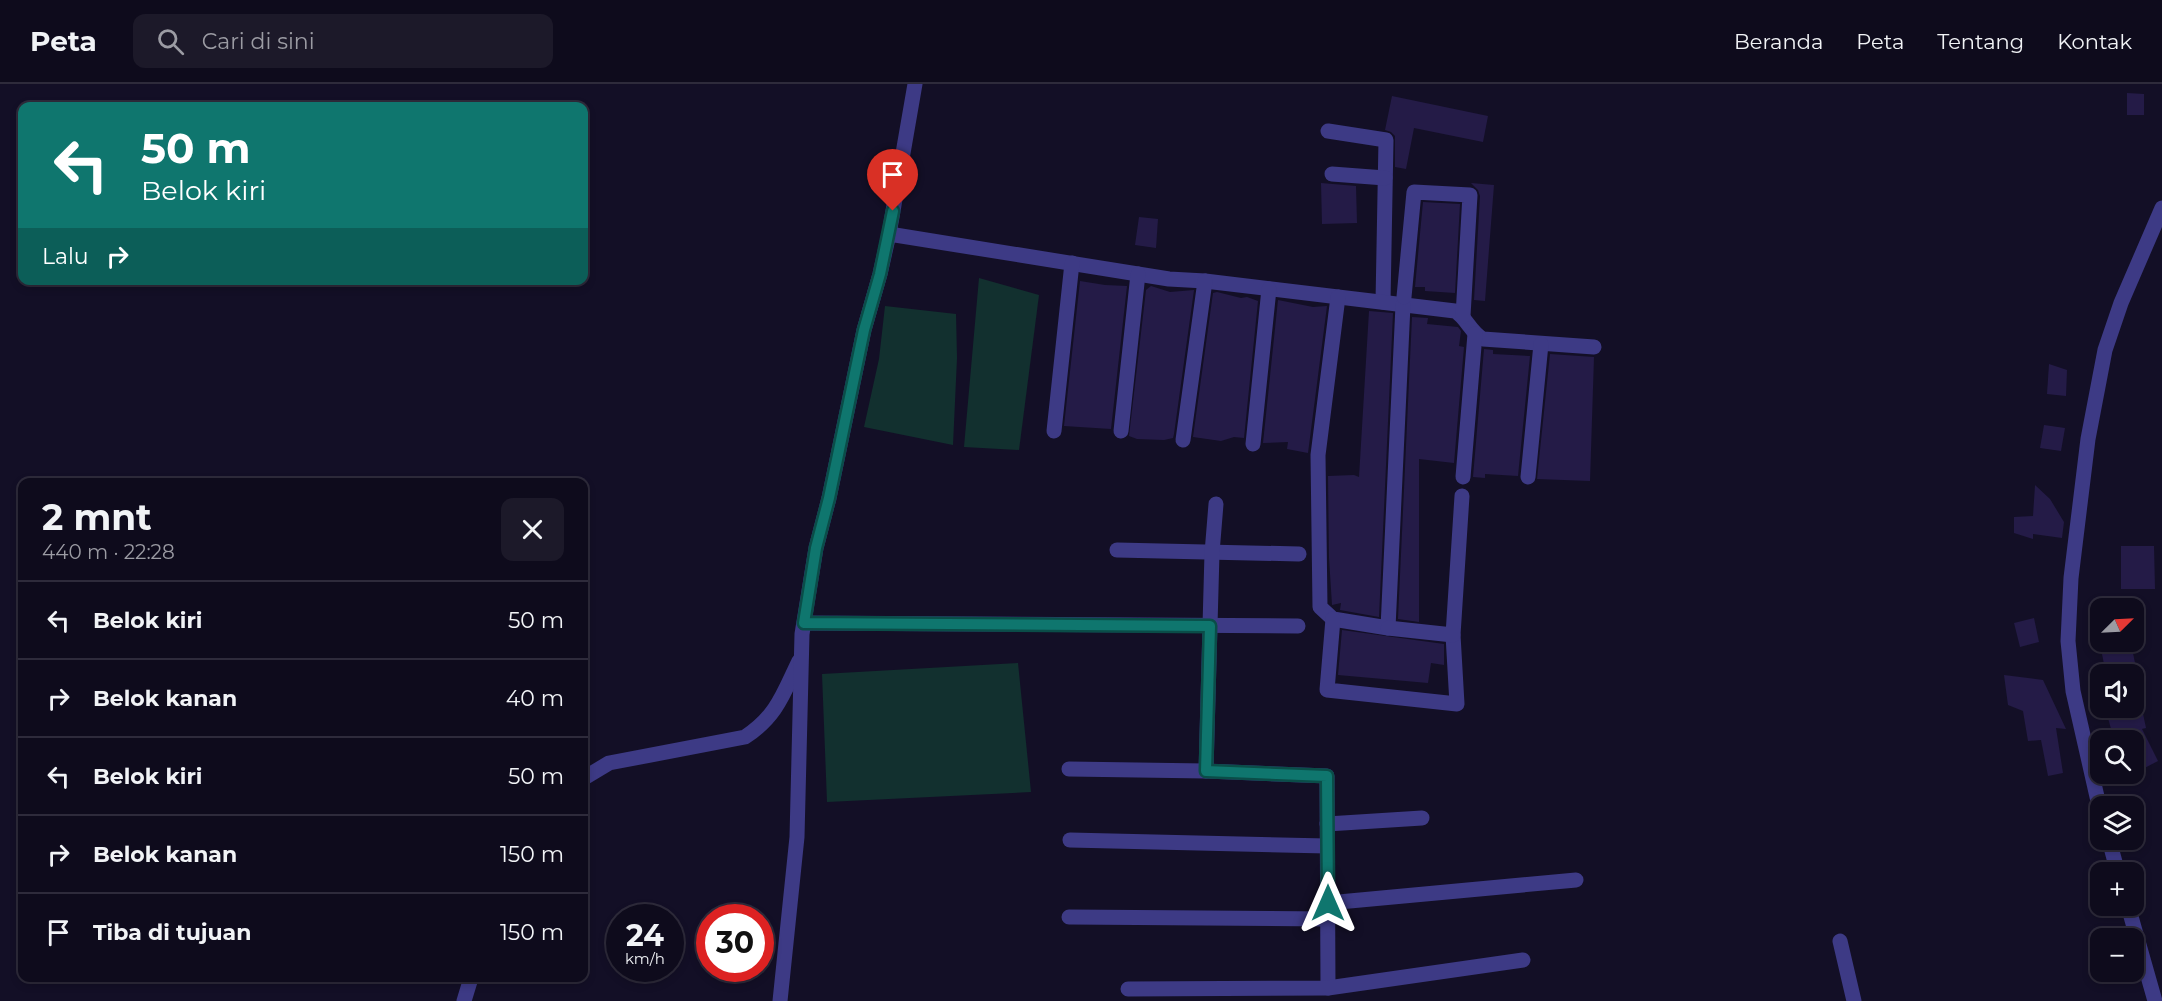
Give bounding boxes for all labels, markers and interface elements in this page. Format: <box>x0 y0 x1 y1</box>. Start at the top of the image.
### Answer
search box <box>133 14 553 68</box>
text: Peta <box>30 24 97 58</box>
icon: search <box>154 25 187 58</box>
text: Cari di sini <box>202 28 315 55</box>
text: Beranda <box>1734 29 1823 54</box>
text: Peta <box>1856 29 1904 54</box>
text: Tentang <box>1937 29 2024 54</box>
text: Kontak <box>2057 29 2132 54</box>
text: 50 m <box>141 122 250 174</box>
icon: left <box>42 126 120 204</box>
pin <box>867 149 918 211</box>
icon: arrive <box>876 158 909 191</box>
text: Belok kiri <box>141 174 266 207</box>
icon: right <box>101 240 134 273</box>
text: Lalu <box>42 243 89 270</box>
text: 2 mnt <box>42 495 152 539</box>
button: close <box>501 498 564 561</box>
text: 440 m · 22:28 <box>42 540 175 564</box>
north arrow <box>2090 598 2144 652</box>
map controls <box>2090 598 2144 982</box>
icon: left <box>42 604 75 637</box>
text: Belok kiri <box>93 607 202 634</box>
text: 50 m <box>508 607 564 634</box>
button: sound <box>2090 664 2144 718</box>
icon: right <box>42 682 75 715</box>
text: Belok kanan <box>93 685 237 712</box>
text: 40 m <box>506 685 564 712</box>
button: search <box>2090 730 2144 784</box>
icon: left <box>42 760 75 793</box>
text: Belok kiri <box>93 763 202 790</box>
text: 50 m <box>508 763 564 790</box>
button: layers <box>2090 796 2144 850</box>
icon: right <box>42 838 75 871</box>
text: Belok kanan <box>93 841 237 868</box>
text: 150 m <box>500 841 564 868</box>
button: + <box>2090 862 2144 916</box>
position arrow <box>1296 871 1360 935</box>
speed limit sign: 30 <box>696 904 774 982</box>
icon: arrive <box>42 916 75 949</box>
text: 24 <box>626 917 664 954</box>
text: Tiba di tujuan <box>93 919 251 946</box>
text: 150 m <box>500 919 564 946</box>
button: − <box>2090 928 2144 982</box>
text: km/h <box>625 949 665 968</box>

